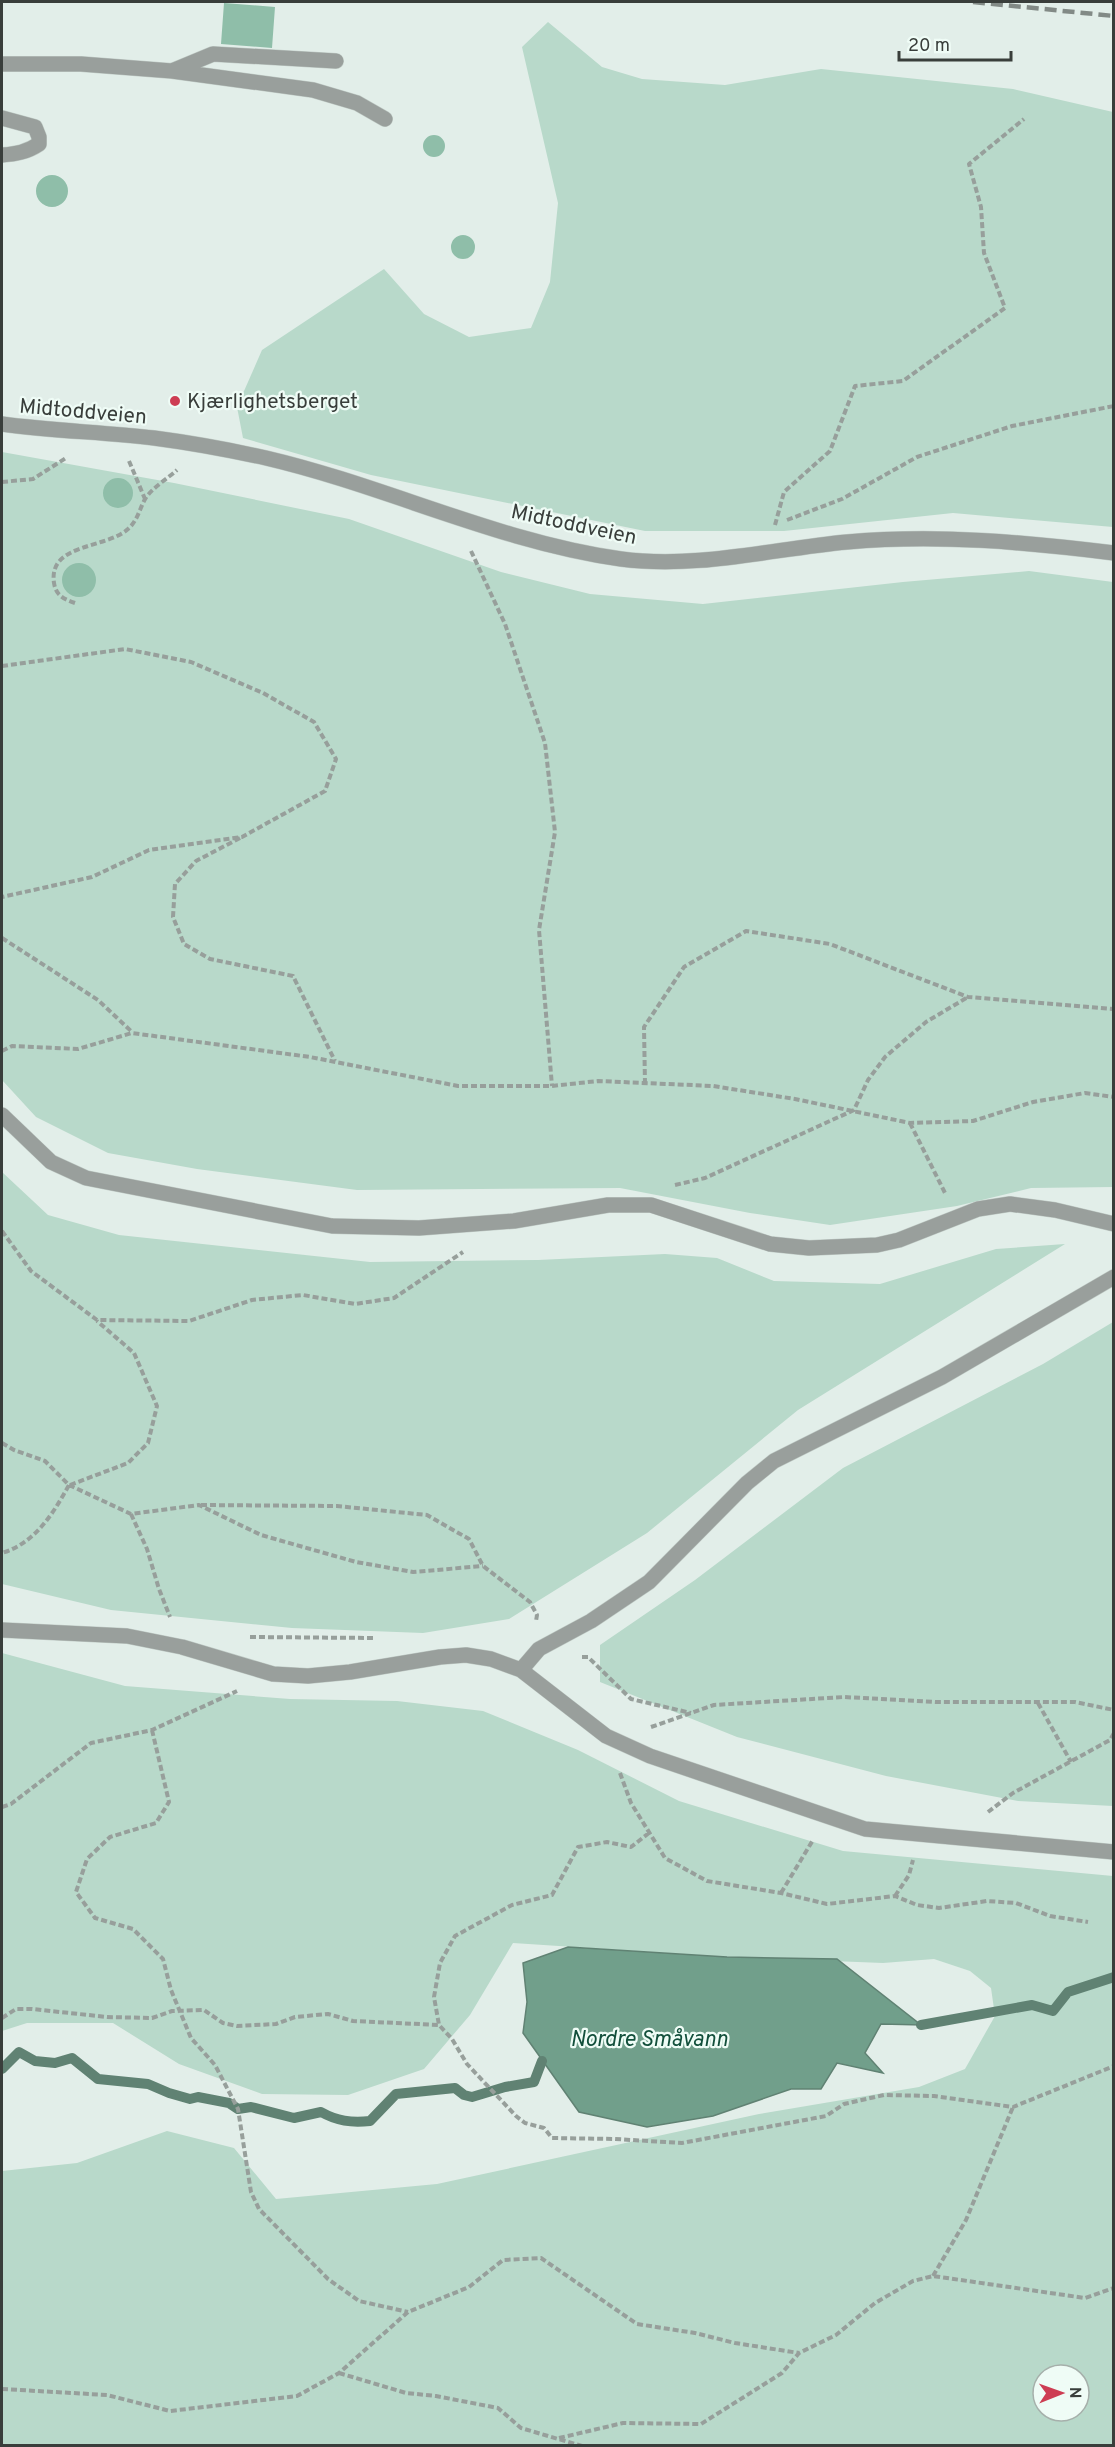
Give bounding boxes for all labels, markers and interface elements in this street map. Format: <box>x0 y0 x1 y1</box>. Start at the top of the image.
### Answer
scale bar <box>899 24 1012 62</box>
text: 20 m <box>908 35 950 58</box>
place label: Kjærlighetsberget <box>187 389 358 416</box>
street label: Midtoddveien <box>18 393 148 432</box>
marker: Kjærlighetsberget <box>168 394 182 408</box>
street label: Midtoddveien <box>508 499 639 552</box>
water label: Nordre Småvann <box>570 2027 728 2054</box>
north arrow <box>1031 2363 1091 2423</box>
text: N <box>1064 2387 1084 2399</box>

